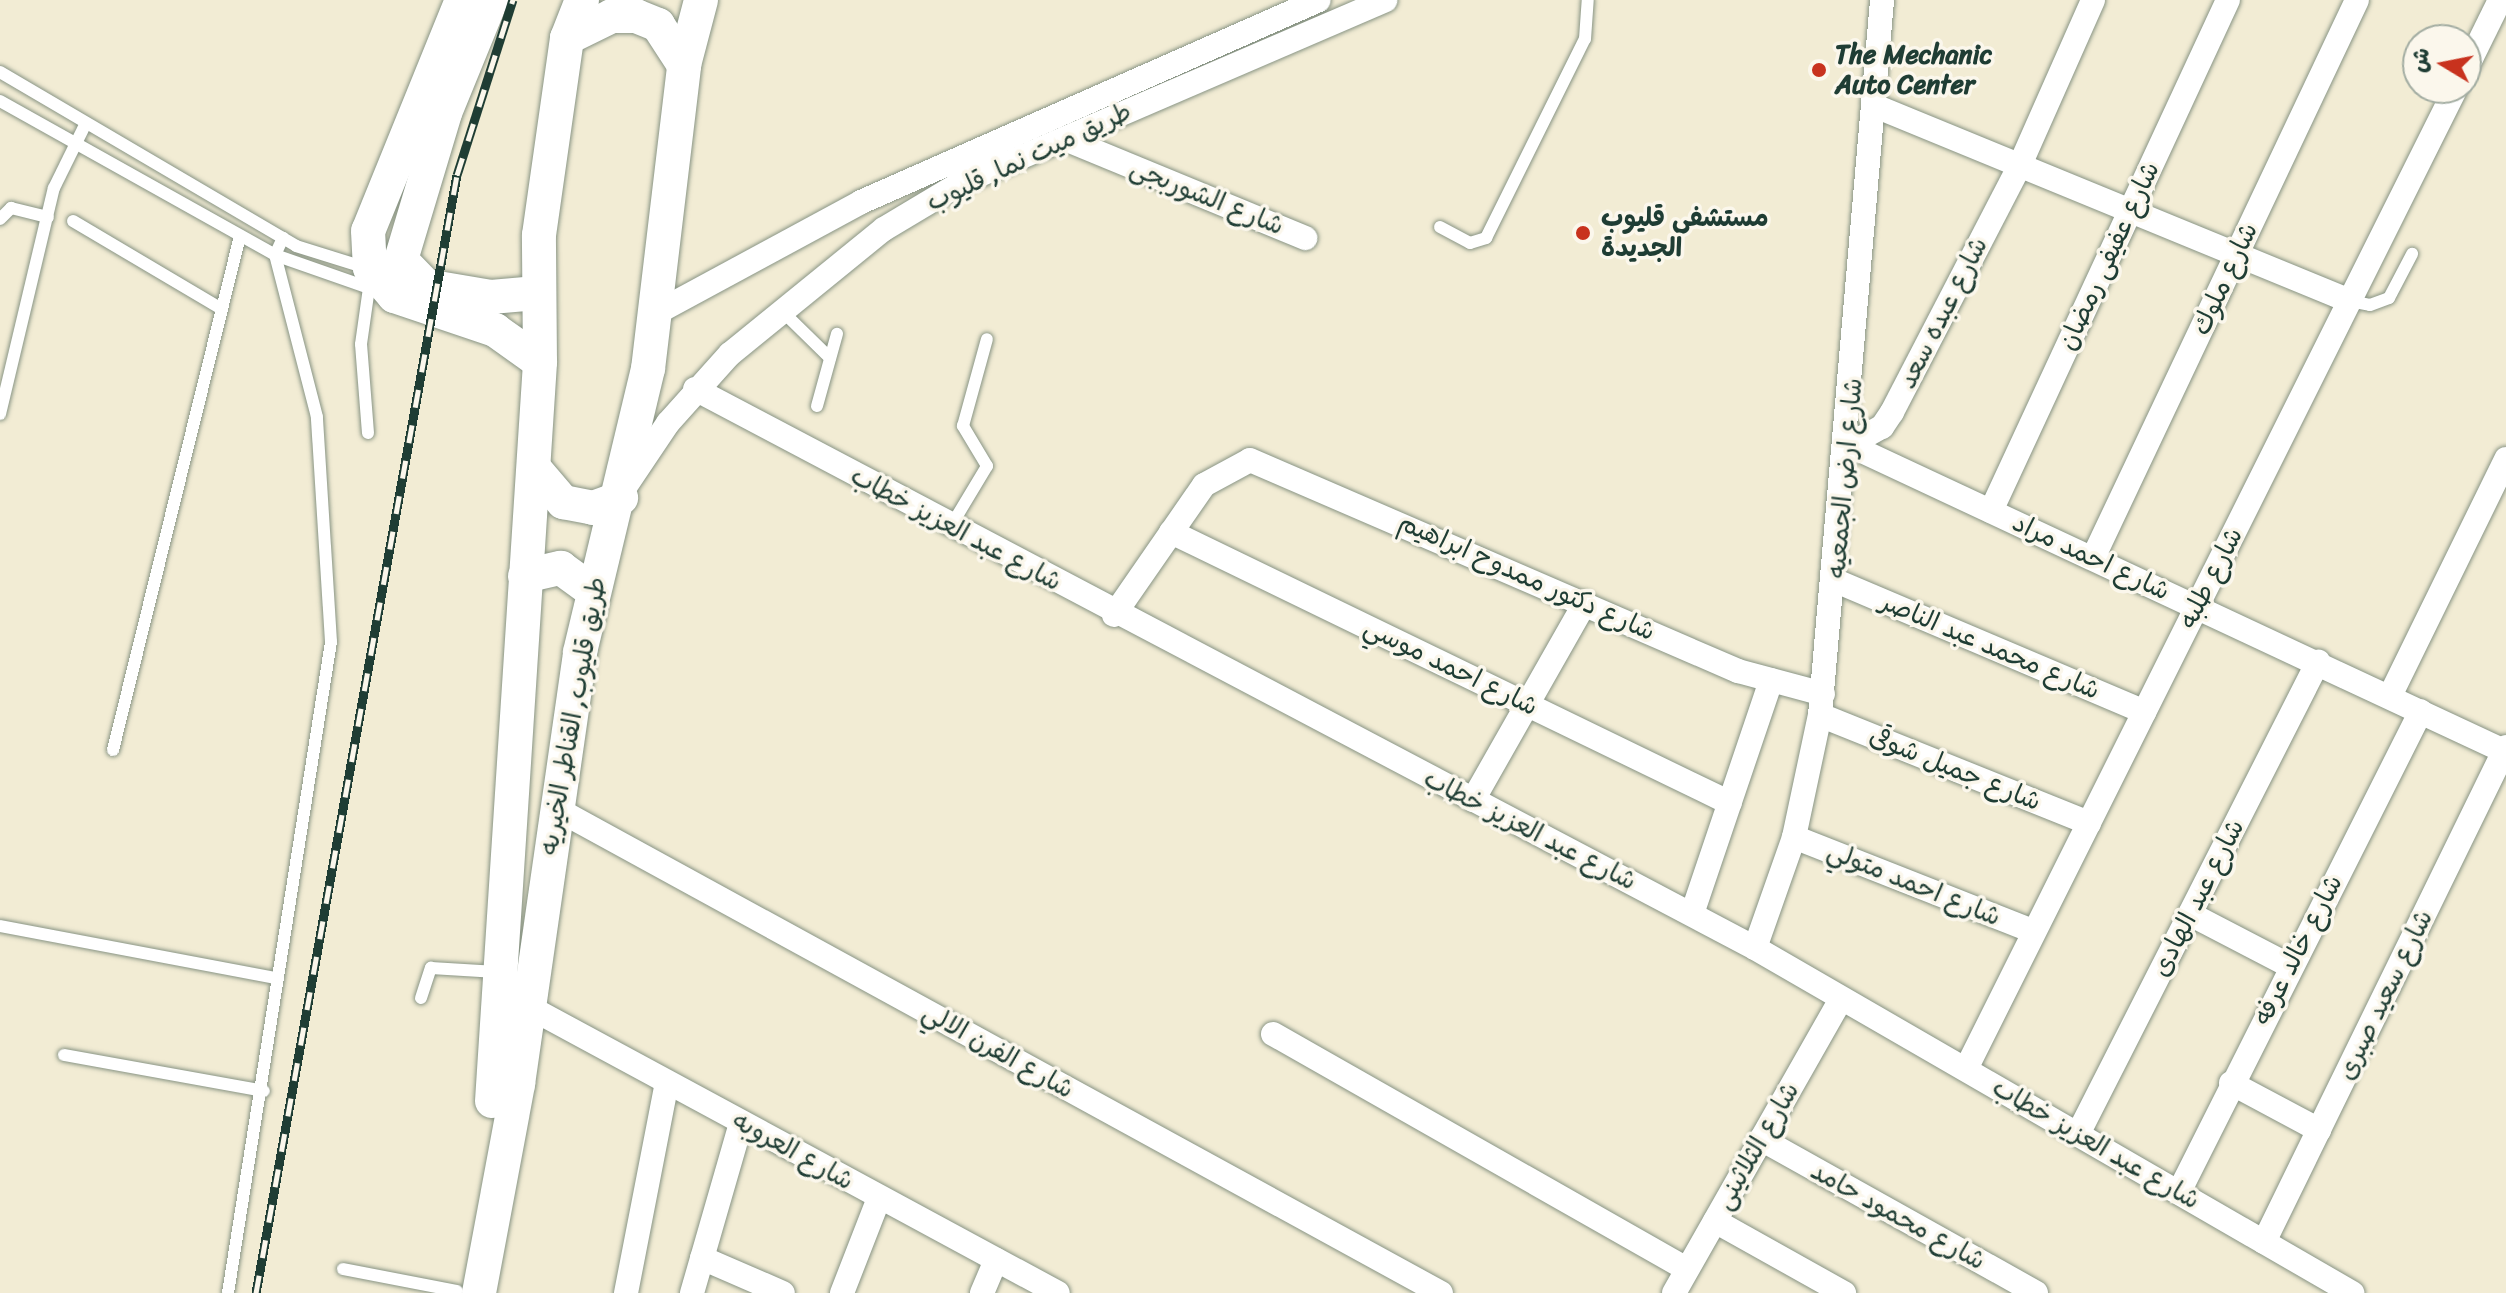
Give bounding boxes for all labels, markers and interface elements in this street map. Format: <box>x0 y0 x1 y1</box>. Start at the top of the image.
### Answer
north arrow <box>2402 24 2482 104</box>
place label: The Mechanic Auto Center <box>1835 39 1992 100</box>
text: ش <box>2399 45 2441 75</box>
marker: The Mechanic Auto Center <box>1810 61 1828 79</box>
street label: طريق ميت نما, قليوب <box>922 96 1136 218</box>
street label: شارع الشوربجى <box>1126 152 1288 242</box>
street label: شارع عفيفى رمضان <box>2052 157 2166 355</box>
place label: مستشفى قليوب الجديدة <box>1601 202 1769 264</box>
street label: شارع ملوك <box>2185 218 2265 340</box>
marker: مستشفى قليوب الجديدة <box>1572 222 1594 244</box>
street label: شارع عبده سعد <box>1891 232 1995 394</box>
street label: شارع ارض الجمعيه <box>1821 377 1869 579</box>
street label: شارع عبد العزيز خطاب <box>845 460 1067 598</box>
street label: شارع دكتور ممدوح ابراهيم <box>1394 506 1660 648</box>
street label: شارع احمد مراد <box>2007 507 2175 607</box>
street label: شارع طلبه <box>2172 522 2250 634</box>
street label: طريق قليوب, القناطر الخيريه <box>533 575 613 857</box>
street label: شارع محمد عبد الناصر <box>1876 586 2104 706</box>
street label: شارع احمد موسي <box>1359 611 1543 723</box>
street label: شارع جميل شوقى <box>1865 720 2045 818</box>
street label: شارع عبد العزيز خطاب <box>1418 763 1642 897</box>
street label: شارع عبد الهادى <box>2145 814 2251 982</box>
street label: شارع احمد متولي <box>1823 835 2005 933</box>
street label: شارع خالد عرفه <box>2247 870 2349 1030</box>
street label: شارع سعيد صبرى <box>2330 905 2440 1085</box>
street label: شارع الفرن الالي <box>917 997 1079 1105</box>
street label: شارع عبد العزيز خطاب <box>1987 1072 2205 1216</box>
street label: شارع الثلاثينى <box>1708 1077 1806 1215</box>
street label: شارع العروبه <box>727 1105 859 1197</box>
street label: شارع محمود حامد <box>1805 1155 1991 1277</box>

